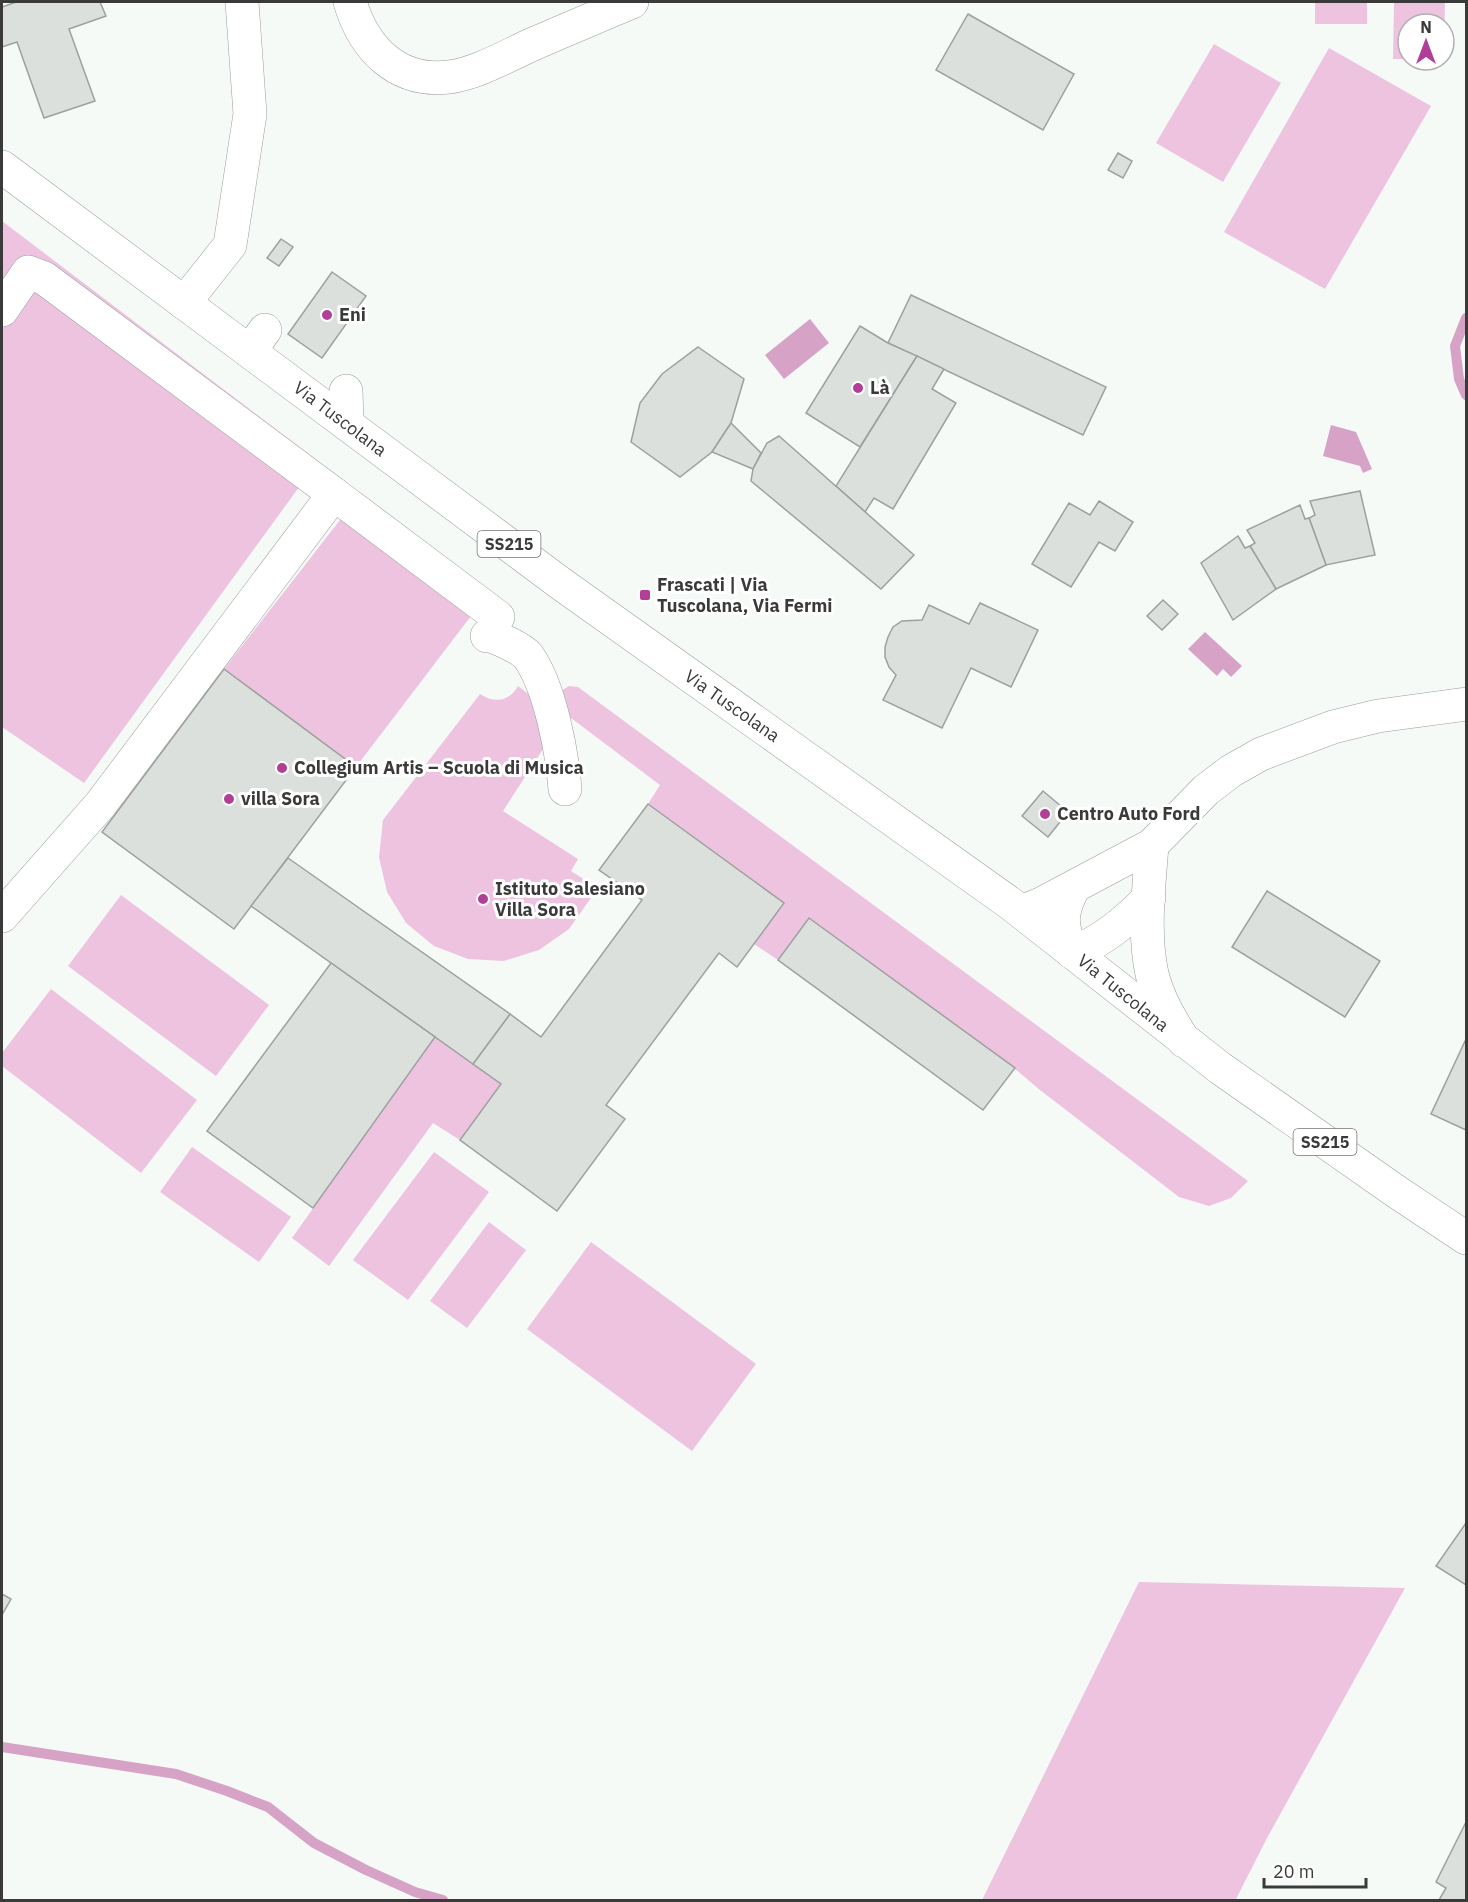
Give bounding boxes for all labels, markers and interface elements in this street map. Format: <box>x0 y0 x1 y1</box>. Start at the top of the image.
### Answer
north arrow <box>1396 12 1456 72</box>
text: N <box>1420 17 1432 37</box>
place label: Eni <box>339 303 366 326</box>
marker: Eni <box>320 308 334 322</box>
street label: Via Tuscolana <box>289 376 392 461</box>
place label: Là <box>870 376 890 399</box>
marker: Là <box>851 381 865 395</box>
road number: SS215 <box>478 531 540 557</box>
place label: Frascati | Via Tuscolana, Via Fermi <box>657 573 832 617</box>
marker: Frascati | Via Tuscolana, Via Fermi <box>638 588 652 602</box>
street label: Via Tuscolana <box>680 664 785 747</box>
place label: Collegium Artis – Scuola di Musica <box>294 756 584 779</box>
marker: Collegium Artis – Scuola di Musica <box>275 761 289 775</box>
place label: villa Sora <box>241 787 320 810</box>
marker: villa Sora <box>222 792 236 806</box>
place label: Centro Auto Ford <box>1057 802 1201 825</box>
marker: Centro Auto Ford <box>1038 807 1052 821</box>
place label: Istituto Salesiano Villa Sora <box>495 877 645 921</box>
marker: Istituto Salesiano Villa Sora <box>476 892 490 906</box>
street label: Via Tuscolana <box>1073 949 1174 1037</box>
road number: SS215 <box>1294 1129 1356 1155</box>
scale bar <box>1264 1851 1366 1889</box>
text: 20 m <box>1273 1860 1315 1883</box>

